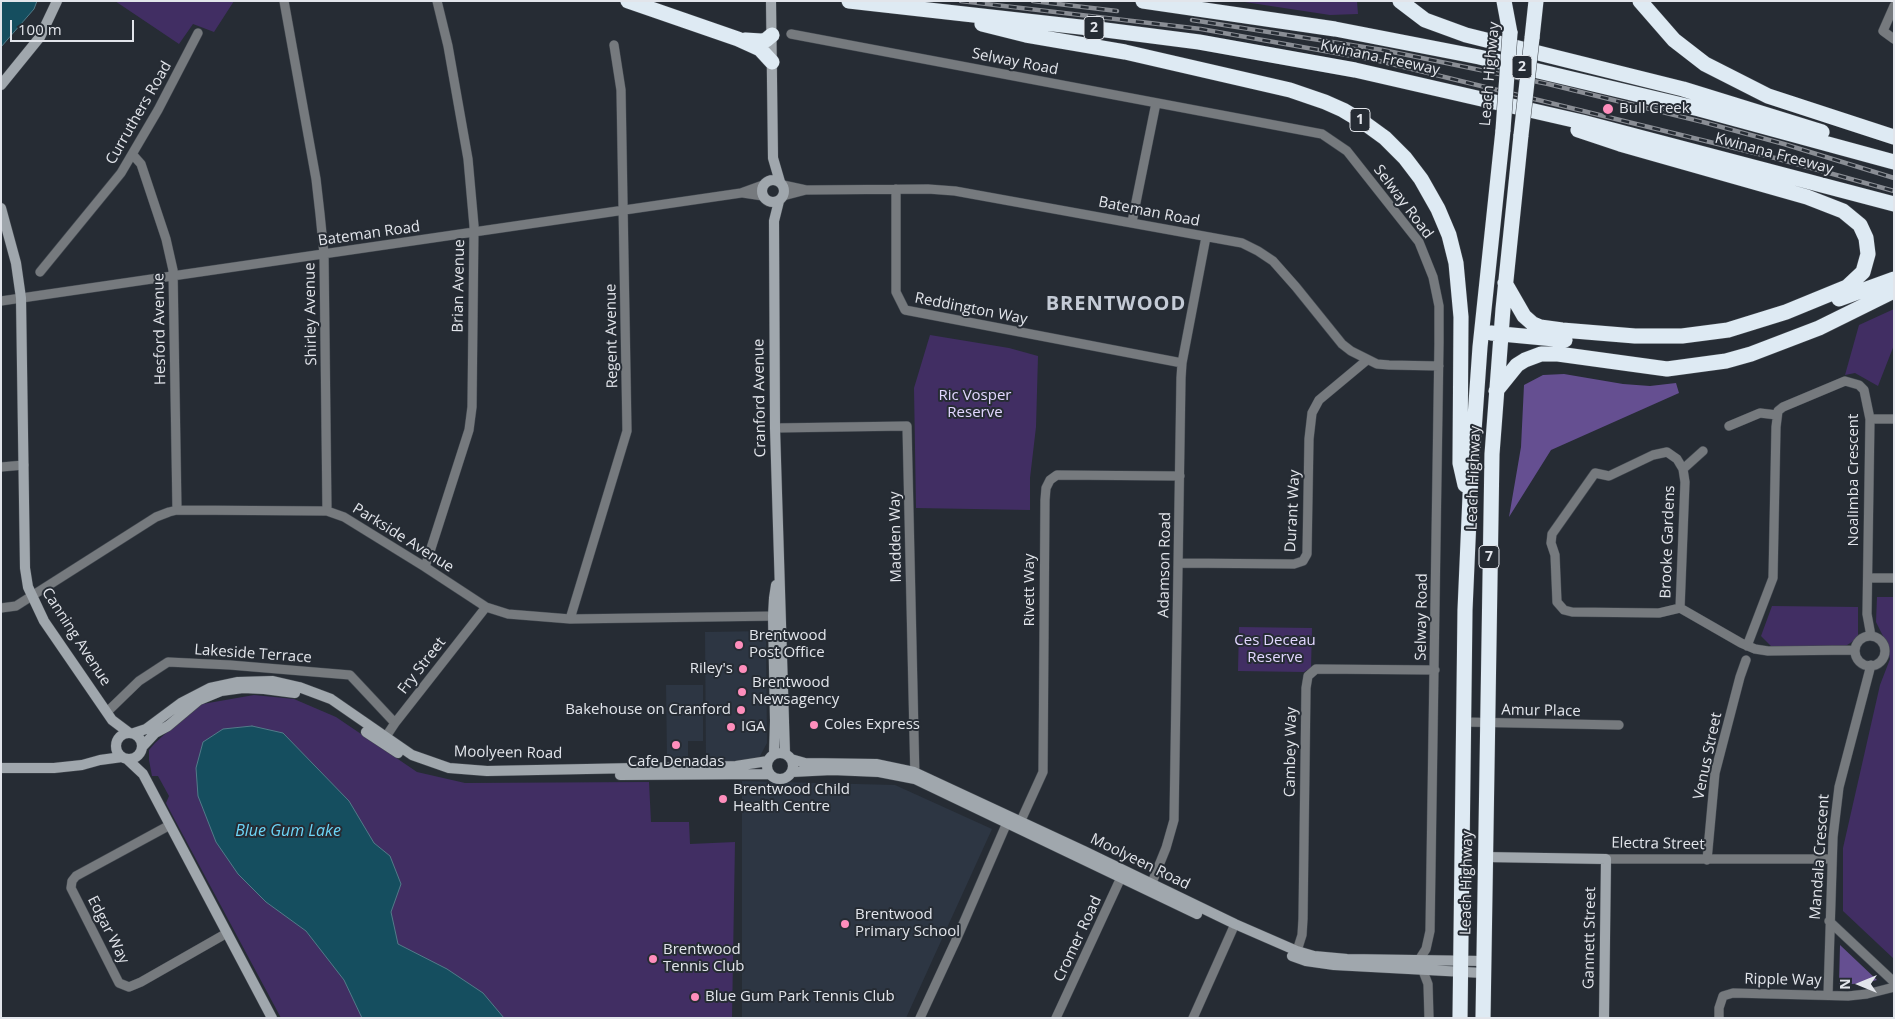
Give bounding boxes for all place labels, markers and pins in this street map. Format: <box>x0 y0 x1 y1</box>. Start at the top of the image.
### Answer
place label: Bull Creek <box>1619 100 1690 118</box>
marker: Bull Creek <box>1601 102 1615 116</box>
place label: Brentwood Post Office <box>749 627 827 662</box>
marker: Brentwood Post Office <box>733 639 745 651</box>
place label: Riley's <box>690 660 733 678</box>
marker: Riley's <box>737 663 749 675</box>
place label: Brentwood Newsagency <box>752 674 839 709</box>
marker: Brentwood Newsagency <box>736 686 748 698</box>
place label: Bakehouse on Cranford <box>565 701 731 719</box>
marker: Bakehouse on Cranford <box>735 704 747 716</box>
place label: Coles Express <box>824 716 920 734</box>
place label: IGA <box>741 718 766 736</box>
marker: Coles Express <box>808 719 820 731</box>
marker: IGA <box>725 721 737 733</box>
marker: Cafe Denadas <box>670 739 682 751</box>
place label: Cafe Denadas <box>628 753 724 771</box>
place label: Brentwood Child Health Centre <box>733 781 850 816</box>
marker: Brentwood Child Health Centre <box>717 793 729 805</box>
place label: Brentwood Primary School <box>855 906 960 941</box>
marker: Brentwood Primary School <box>839 918 851 930</box>
place label: Brentwood Tennis Club <box>663 941 745 976</box>
marker: Brentwood Tennis Club <box>647 953 659 965</box>
place label: Blue Gum Park Tennis Club <box>705 988 895 1006</box>
marker: Blue Gum Park Tennis Club <box>689 991 701 1003</box>

